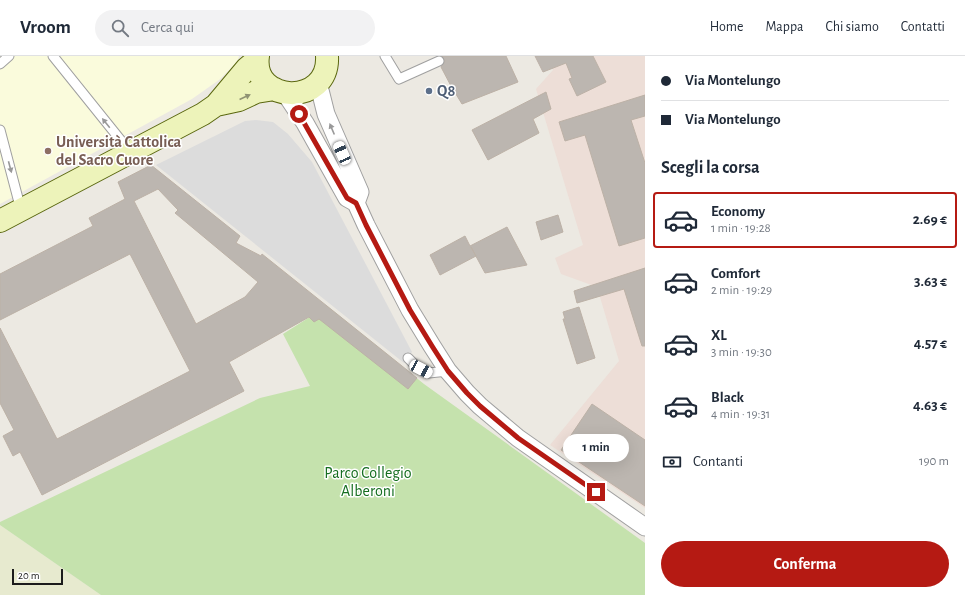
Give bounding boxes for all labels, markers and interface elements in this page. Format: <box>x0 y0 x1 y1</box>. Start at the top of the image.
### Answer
search box <box>95 10 375 46</box>
icon: search <box>109 17 131 39</box>
text: Vroom <box>20 18 71 37</box>
text: Cerca qui <box>141 20 194 35</box>
text: Home <box>710 20 743 34</box>
text: Mappa <box>765 20 804 34</box>
text: Chi siamo <box>826 20 879 34</box>
text: Contatti <box>901 20 945 34</box>
text: Via Montelungo <box>685 73 781 88</box>
place label: Q8 <box>437 83 455 100</box>
marker: Q8 <box>424 86 434 96</box>
one-way arrow <box>240 94 251 100</box>
route start <box>290 105 308 123</box>
text: Via Montelungo <box>685 112 781 127</box>
one-way arrow <box>102 117 111 128</box>
one-way arrow <box>328 122 334 134</box>
place label: Università Cattolica del Sacro Cuore <box>56 134 181 168</box>
car <box>332 140 352 166</box>
marker: Università Cattolica del Sacro Cuore <box>43 146 53 156</box>
text: Scegli la corsa <box>661 159 760 177</box>
one-way arrow <box>7 162 13 174</box>
icon: car <box>663 202 699 238</box>
text: Economy <box>711 204 765 219</box>
text: 2.69 € <box>913 212 947 227</box>
text: 1 min · 19:28 <box>711 222 771 235</box>
icon: car <box>663 264 699 300</box>
text: Comfort <box>711 266 760 281</box>
text: 3.63 € <box>914 274 947 289</box>
text: 2 min · 19:29 <box>711 284 772 297</box>
icon: car <box>663 326 699 362</box>
text: XL <box>711 328 727 343</box>
text: 4.57 € <box>914 336 947 351</box>
text: 3 min · 19:30 <box>711 346 772 359</box>
car <box>408 358 434 380</box>
icon: car <box>663 388 699 424</box>
text: Black <box>711 390 744 405</box>
text: 4.63 € <box>913 398 947 413</box>
text: 4 min · 19:31 <box>711 408 770 421</box>
callout: 1 min <box>563 434 629 462</box>
text: 1 min <box>582 441 610 454</box>
icon: cash <box>661 451 683 473</box>
text: Contanti <box>693 454 743 469</box>
text: 190 m <box>919 455 949 468</box>
park label: Parco Collegio Alberoni <box>324 465 412 499</box>
route end <box>587 483 605 501</box>
button: Conferma <box>661 541 949 587</box>
scale bar <box>12 567 63 586</box>
text: 20 m <box>18 570 39 581</box>

